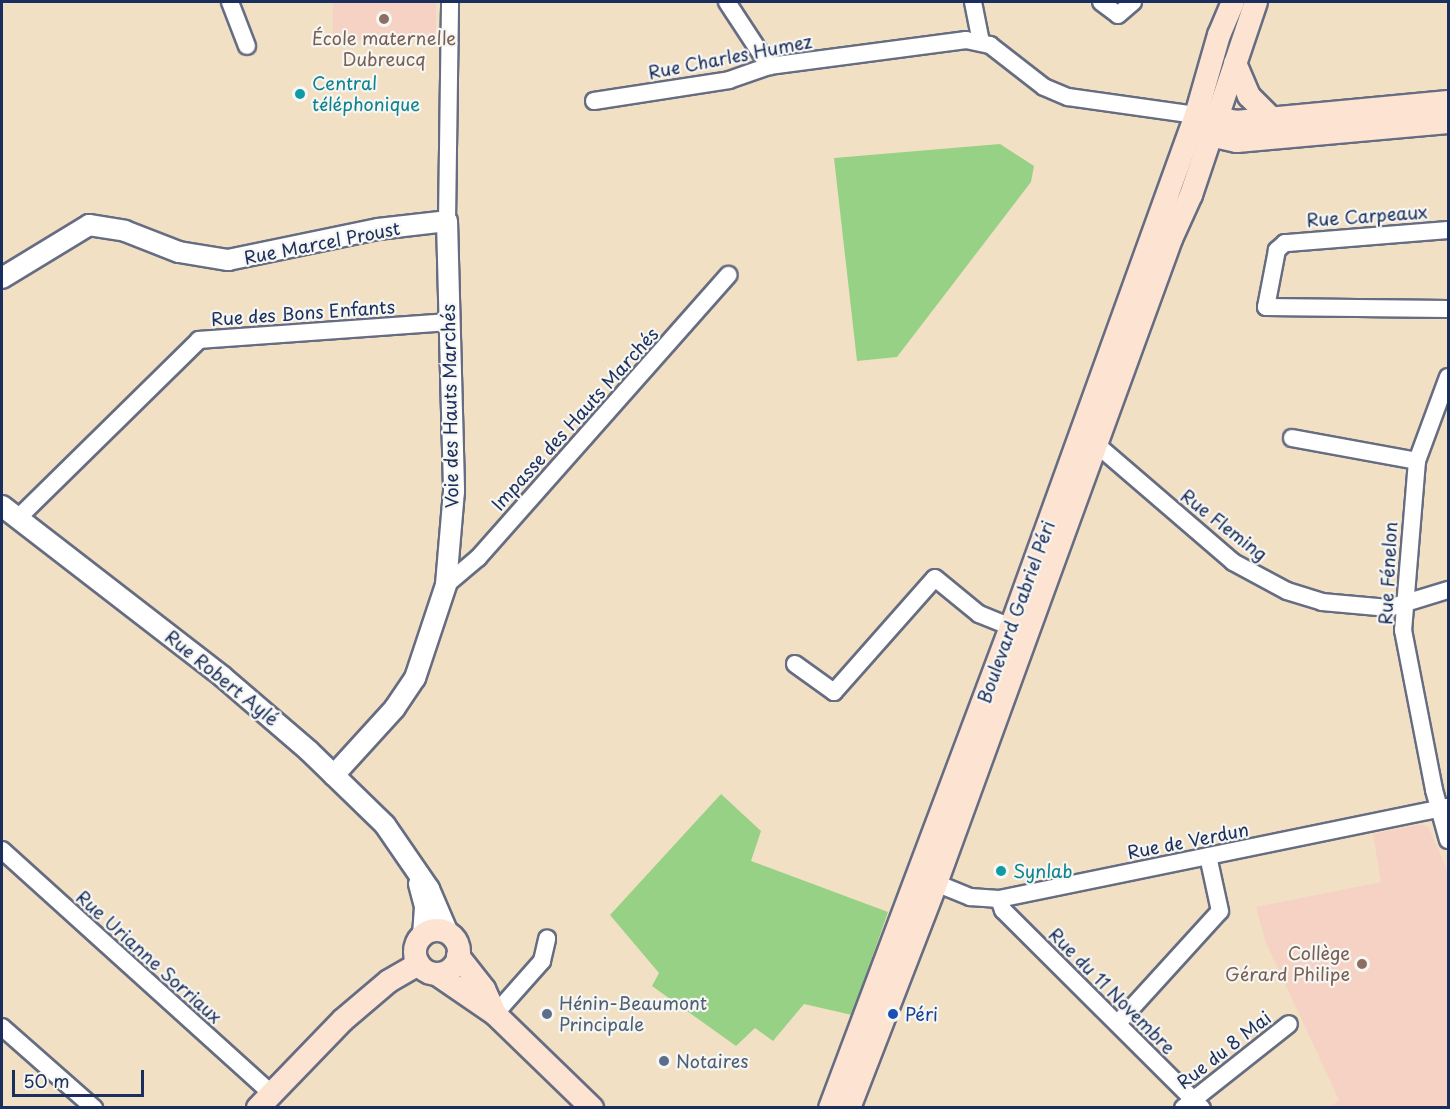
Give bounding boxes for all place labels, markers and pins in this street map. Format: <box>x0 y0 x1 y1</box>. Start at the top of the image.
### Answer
marker: École maternelle Dubreucq <box>377 12 391 26</box>
place label: École maternelle Dubreucq <box>311 28 457 70</box>
place label: Central téléphonique <box>312 73 420 116</box>
marker: Central téléphonique <box>293 87 307 101</box>
place label: Synlab <box>1013 860 1072 882</box>
marker: Synlab <box>994 864 1008 878</box>
place label: Collège Gérard Philipe <box>1225 943 1350 986</box>
marker: Collège Gérard Philipe <box>1355 957 1369 971</box>
place label: Hénin-Beaumont Principale <box>559 993 707 1036</box>
place label: Péri <box>905 1003 938 1025</box>
marker: Hénin-Beaumont Principale <box>540 1007 554 1021</box>
marker: Péri <box>886 1007 900 1021</box>
place label: Notaires <box>676 1050 749 1072</box>
marker: Notaires <box>657 1054 671 1068</box>

